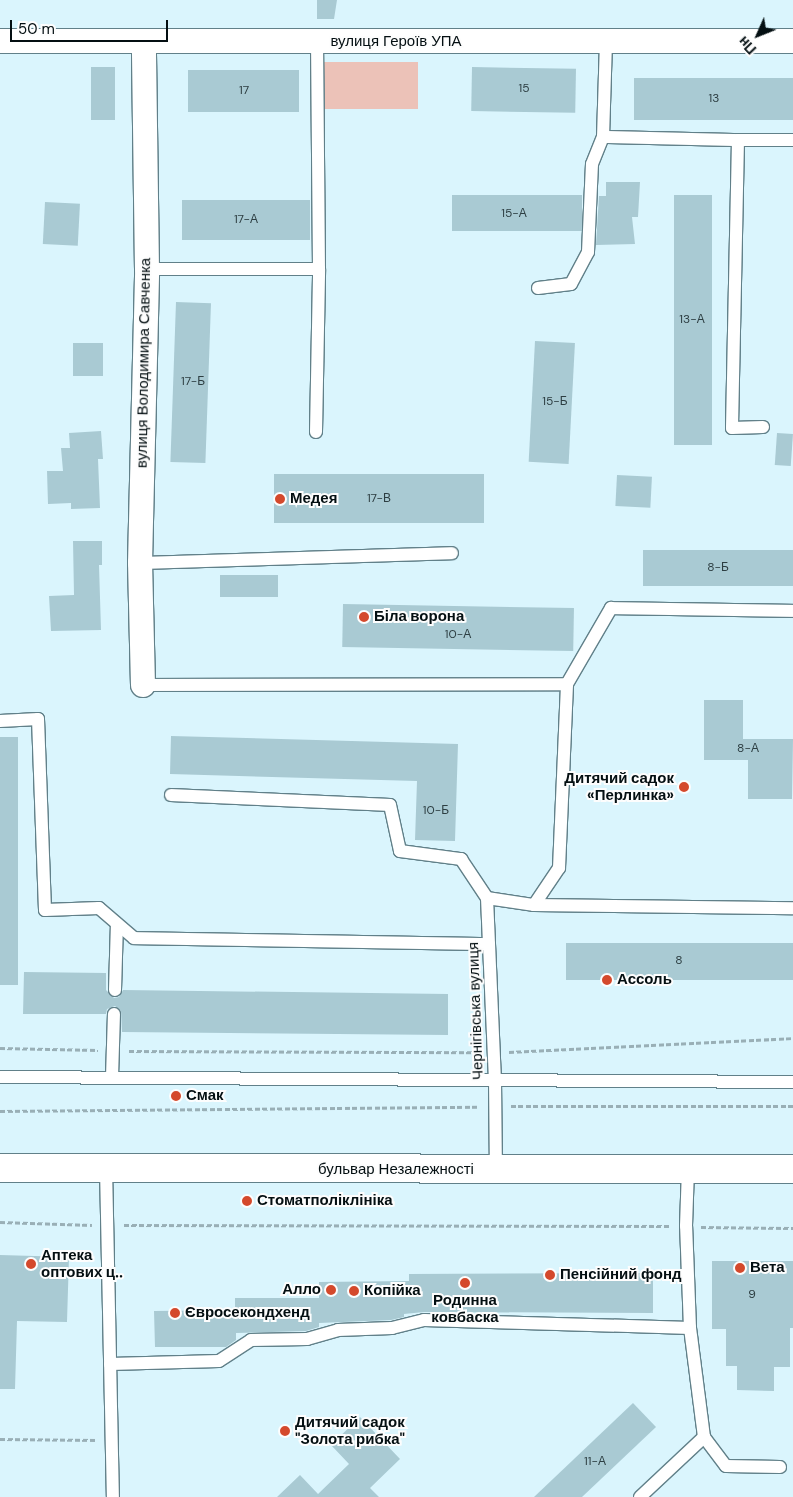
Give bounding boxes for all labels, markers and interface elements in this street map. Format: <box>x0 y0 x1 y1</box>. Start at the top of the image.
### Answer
scale bar <box>12 10 170 42</box>
north arrow <box>733 10 783 60</box>
text: 50 m <box>18 19 55 39</box>
street label: вулиця Героїв УПА <box>330 33 462 51</box>
text: Пн <box>734 33 760 58</box>
house number: 15 <box>518 82 530 96</box>
house number: 17 <box>239 84 249 98</box>
house number: 13 <box>709 92 719 106</box>
house number: 15-А <box>501 207 527 221</box>
house number: 17-А <box>234 213 258 227</box>
street label: вулиця Володимира Савченка <box>133 258 155 468</box>
house number: 13-А <box>679 313 705 327</box>
house number: 17-Б <box>181 375 205 389</box>
house number: 15-Б <box>542 395 568 409</box>
place label: Медея <box>290 490 337 508</box>
house number: 17-В <box>367 492 391 506</box>
marker: Медея <box>274 493 286 505</box>
house number: 8-Б <box>707 561 729 575</box>
place label: Біла ворона <box>374 608 464 626</box>
marker: Біла ворона <box>358 611 370 623</box>
house number: 10-А <box>445 628 471 642</box>
house number: 8-А <box>737 742 759 756</box>
place label: Дитячий садок «Перлинка» <box>564 769 674 804</box>
marker: Дитячий садок «Перлинка» <box>678 781 690 793</box>
house number: 10-Б <box>423 804 449 818</box>
street label: Чернігівська вулиця <box>465 942 487 1080</box>
house number: 8 <box>675 954 683 968</box>
place label: Ассоль <box>617 971 672 989</box>
marker: Ассоль <box>601 974 613 986</box>
place label: Смак <box>186 1087 224 1105</box>
marker: Смак <box>170 1090 182 1102</box>
street label: бульвар Незалежності <box>318 1161 474 1179</box>
place label: Стоматполіклініка <box>257 1192 393 1210</box>
marker: Стоматполіклініка <box>241 1195 253 1207</box>
place label: Аптека оптових ц‥ <box>41 1246 123 1281</box>
marker: Аптека оптових ц‥ <box>25 1258 37 1270</box>
place label: Вета <box>750 1259 785 1277</box>
marker: Вета <box>734 1262 746 1274</box>
place label: Пенсійний фонд <box>560 1266 682 1284</box>
marker: Пенсійний фонд <box>544 1269 556 1281</box>
marker: Родинна ковбаска <box>459 1277 471 1289</box>
place label: Алло <box>282 1281 321 1299</box>
place label: Копійка <box>364 1282 421 1300</box>
marker: Алло <box>325 1284 337 1296</box>
marker: Копійка <box>348 1285 360 1297</box>
house number: 9 <box>748 1288 756 1302</box>
place label: Родинна ковбаска <box>431 1291 499 1326</box>
place label: Євросекондхенд <box>185 1304 310 1322</box>
marker: Євросекондхенд <box>169 1307 181 1319</box>
place label: Дитячий садок "Золота рибка" <box>295 1413 405 1448</box>
marker: Дитячий садок "Золота рибка" <box>279 1425 291 1437</box>
house number: 11-А <box>584 1455 606 1469</box>

